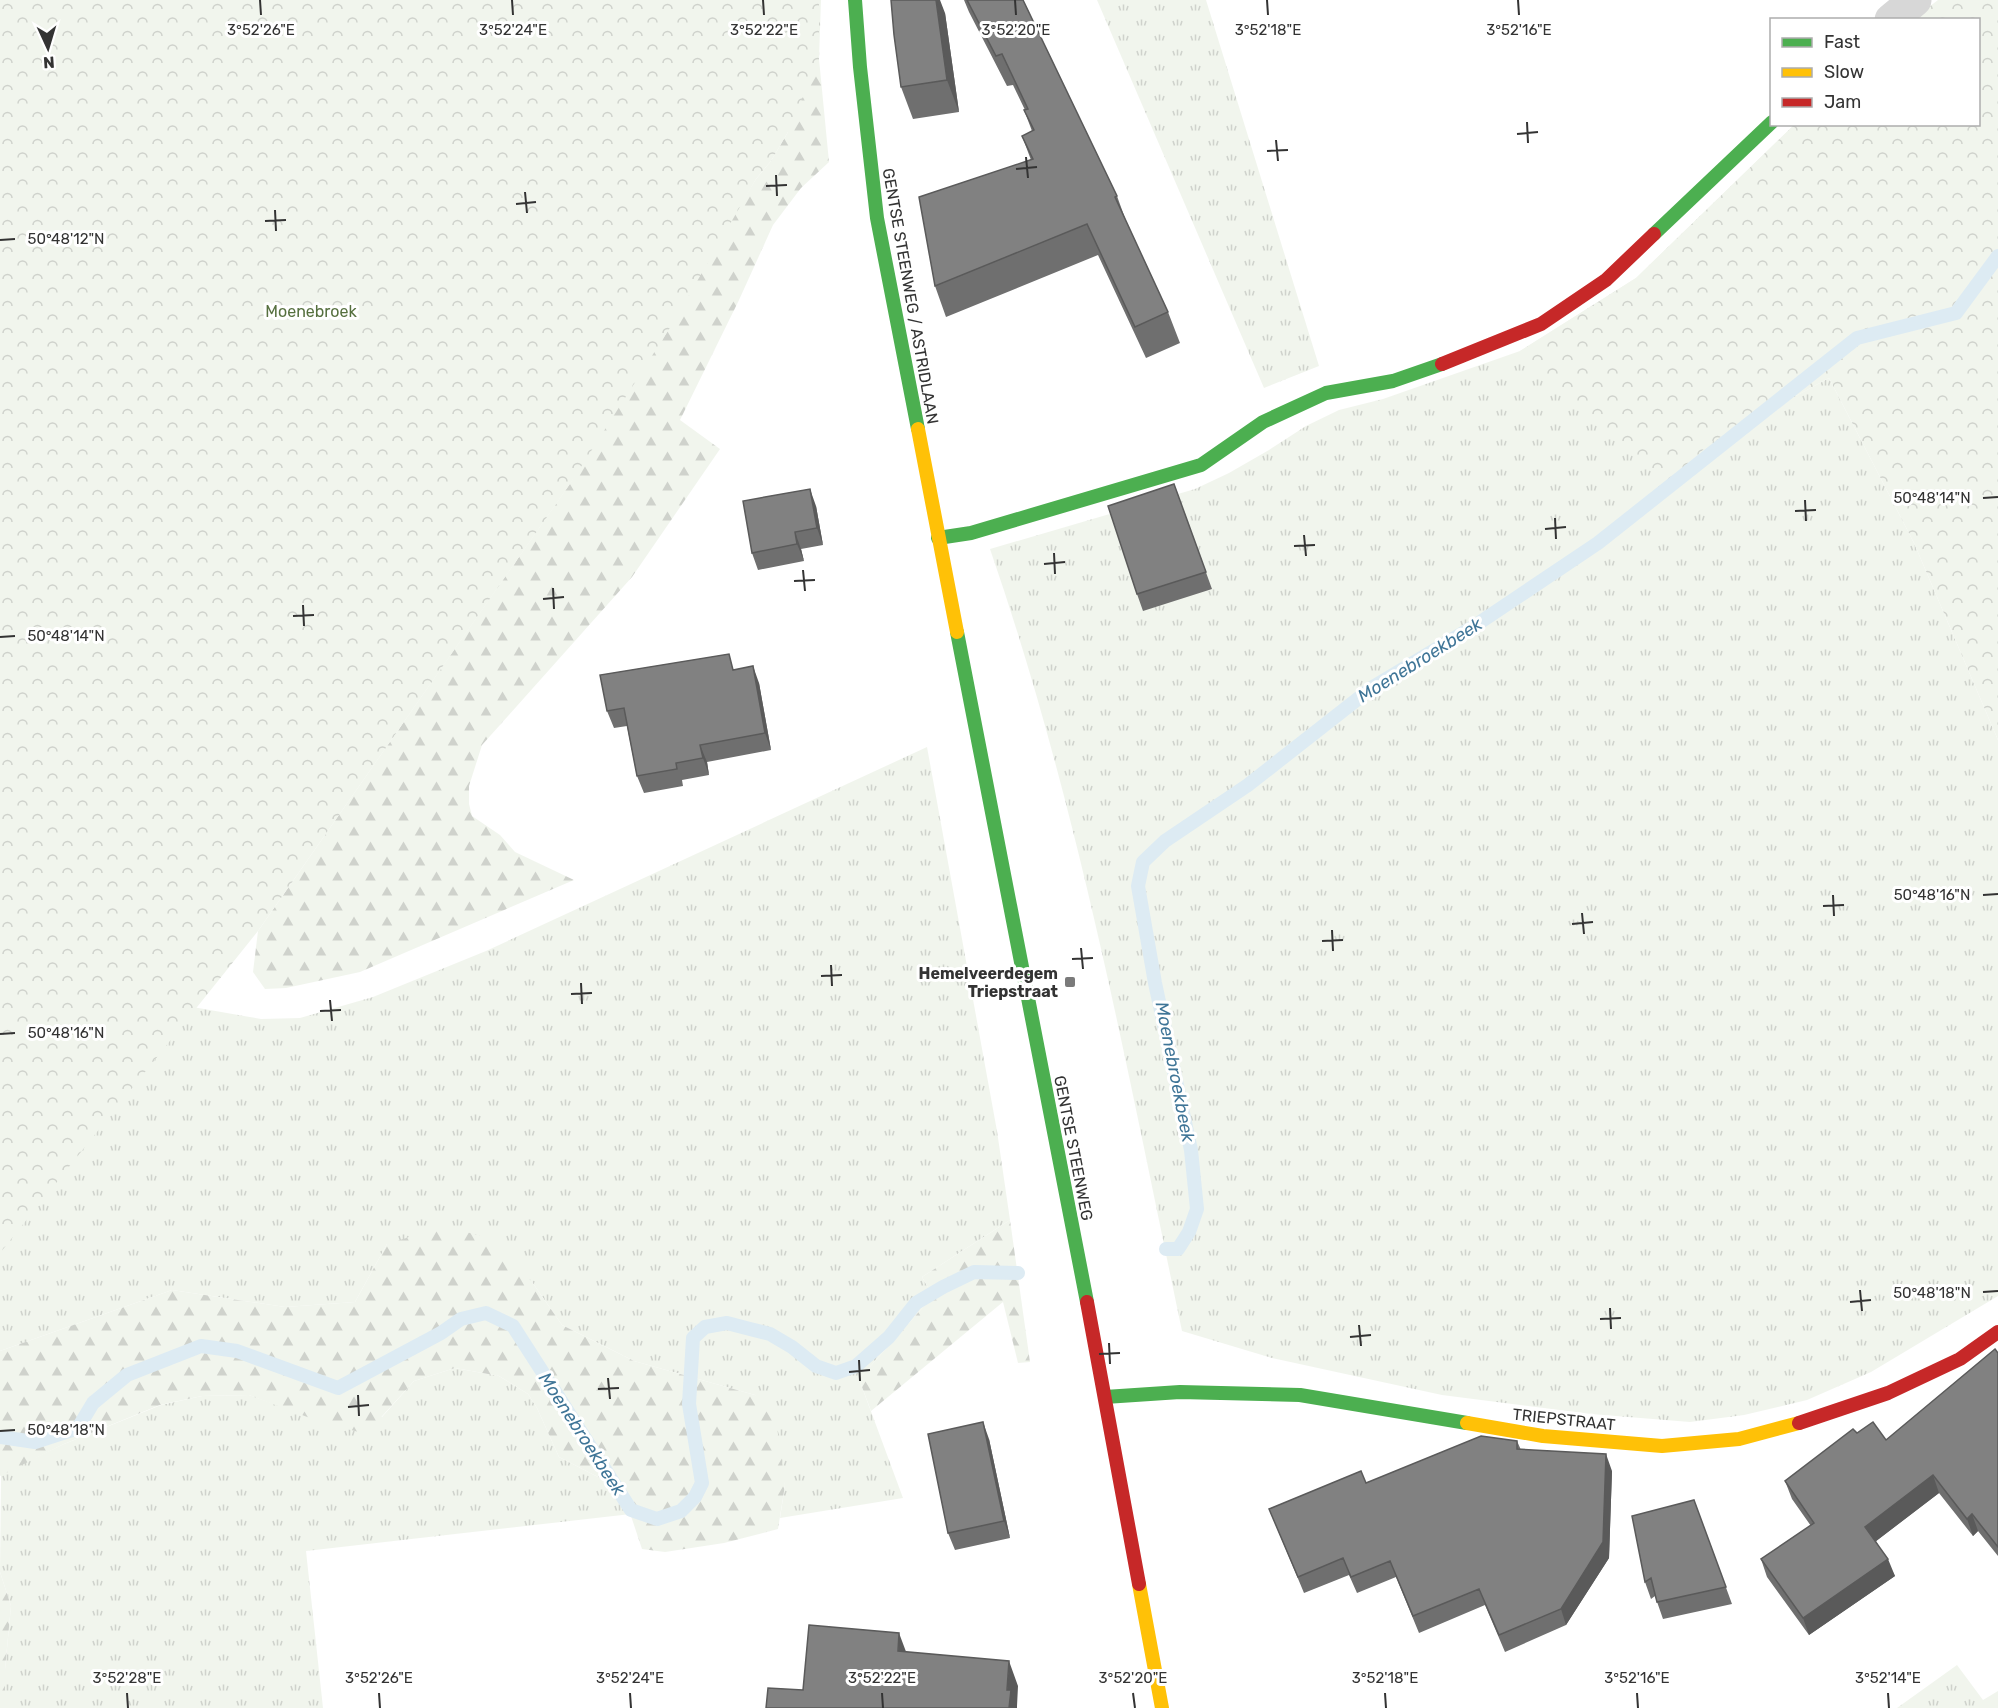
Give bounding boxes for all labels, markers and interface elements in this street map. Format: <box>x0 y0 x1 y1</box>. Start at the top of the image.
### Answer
north arrow <box>18 18 78 78</box>
legend <box>1770 18 1980 126</box>
text: 3°52'26"E <box>227 21 295 39</box>
text: 3°52'24"E <box>479 21 547 39</box>
text: 3°52'22"E <box>730 21 798 39</box>
text: 3°52'20"E <box>982 21 1050 39</box>
text: 3°52'18"E <box>1235 21 1301 39</box>
text: 3°52'16"E <box>1486 21 1552 39</box>
text: Fast <box>1824 31 1860 53</box>
text: N <box>43 53 55 72</box>
text: Slow <box>1824 61 1864 83</box>
text: Jam <box>1824 91 1861 113</box>
street label: GENTSE STEENWEG / ASTRIDLAAN <box>879 167 942 426</box>
text: 50°48'12"N <box>28 230 105 248</box>
park label: Moenebroek <box>265 302 357 321</box>
text: 50°48'14"N <box>1893 489 1971 507</box>
water label: Moenebroekbeek <box>1354 612 1487 707</box>
text: 50°48'14"N <box>27 627 105 645</box>
text: 50°48'16"N <box>1894 886 1970 904</box>
place label: Hemelveerdegem Triepstraat <box>919 964 1059 1001</box>
marker: Hemelveerdegem Triepstraat <box>1063 975 1077 989</box>
water label: Moenebroekbeek <box>1151 1000 1200 1145</box>
text: 50°48'16"N <box>28 1024 104 1042</box>
street label: GENTSE STEENWEG <box>1050 1074 1097 1222</box>
text: 50°48'18"N <box>1893 1284 1971 1302</box>
water label: Moenebroekbeek <box>534 1368 630 1500</box>
street label: TRIEPSTRAAT <box>1512 1405 1616 1434</box>
text: 50°48'18"N <box>27 1421 105 1439</box>
text: 3°52'28"E <box>93 1669 161 1687</box>
text: 3°52'26"E <box>345 1669 413 1687</box>
text: 3°52'24"E <box>596 1669 664 1687</box>
text: 3°52'22"E <box>848 1669 916 1687</box>
text: 3°52'20"E <box>1099 1669 1167 1687</box>
text: 3°52'18"E <box>1352 1669 1418 1687</box>
text: 3°52'16"E <box>1604 1669 1670 1687</box>
text: 3°52'14"E <box>1855 1669 1921 1687</box>

